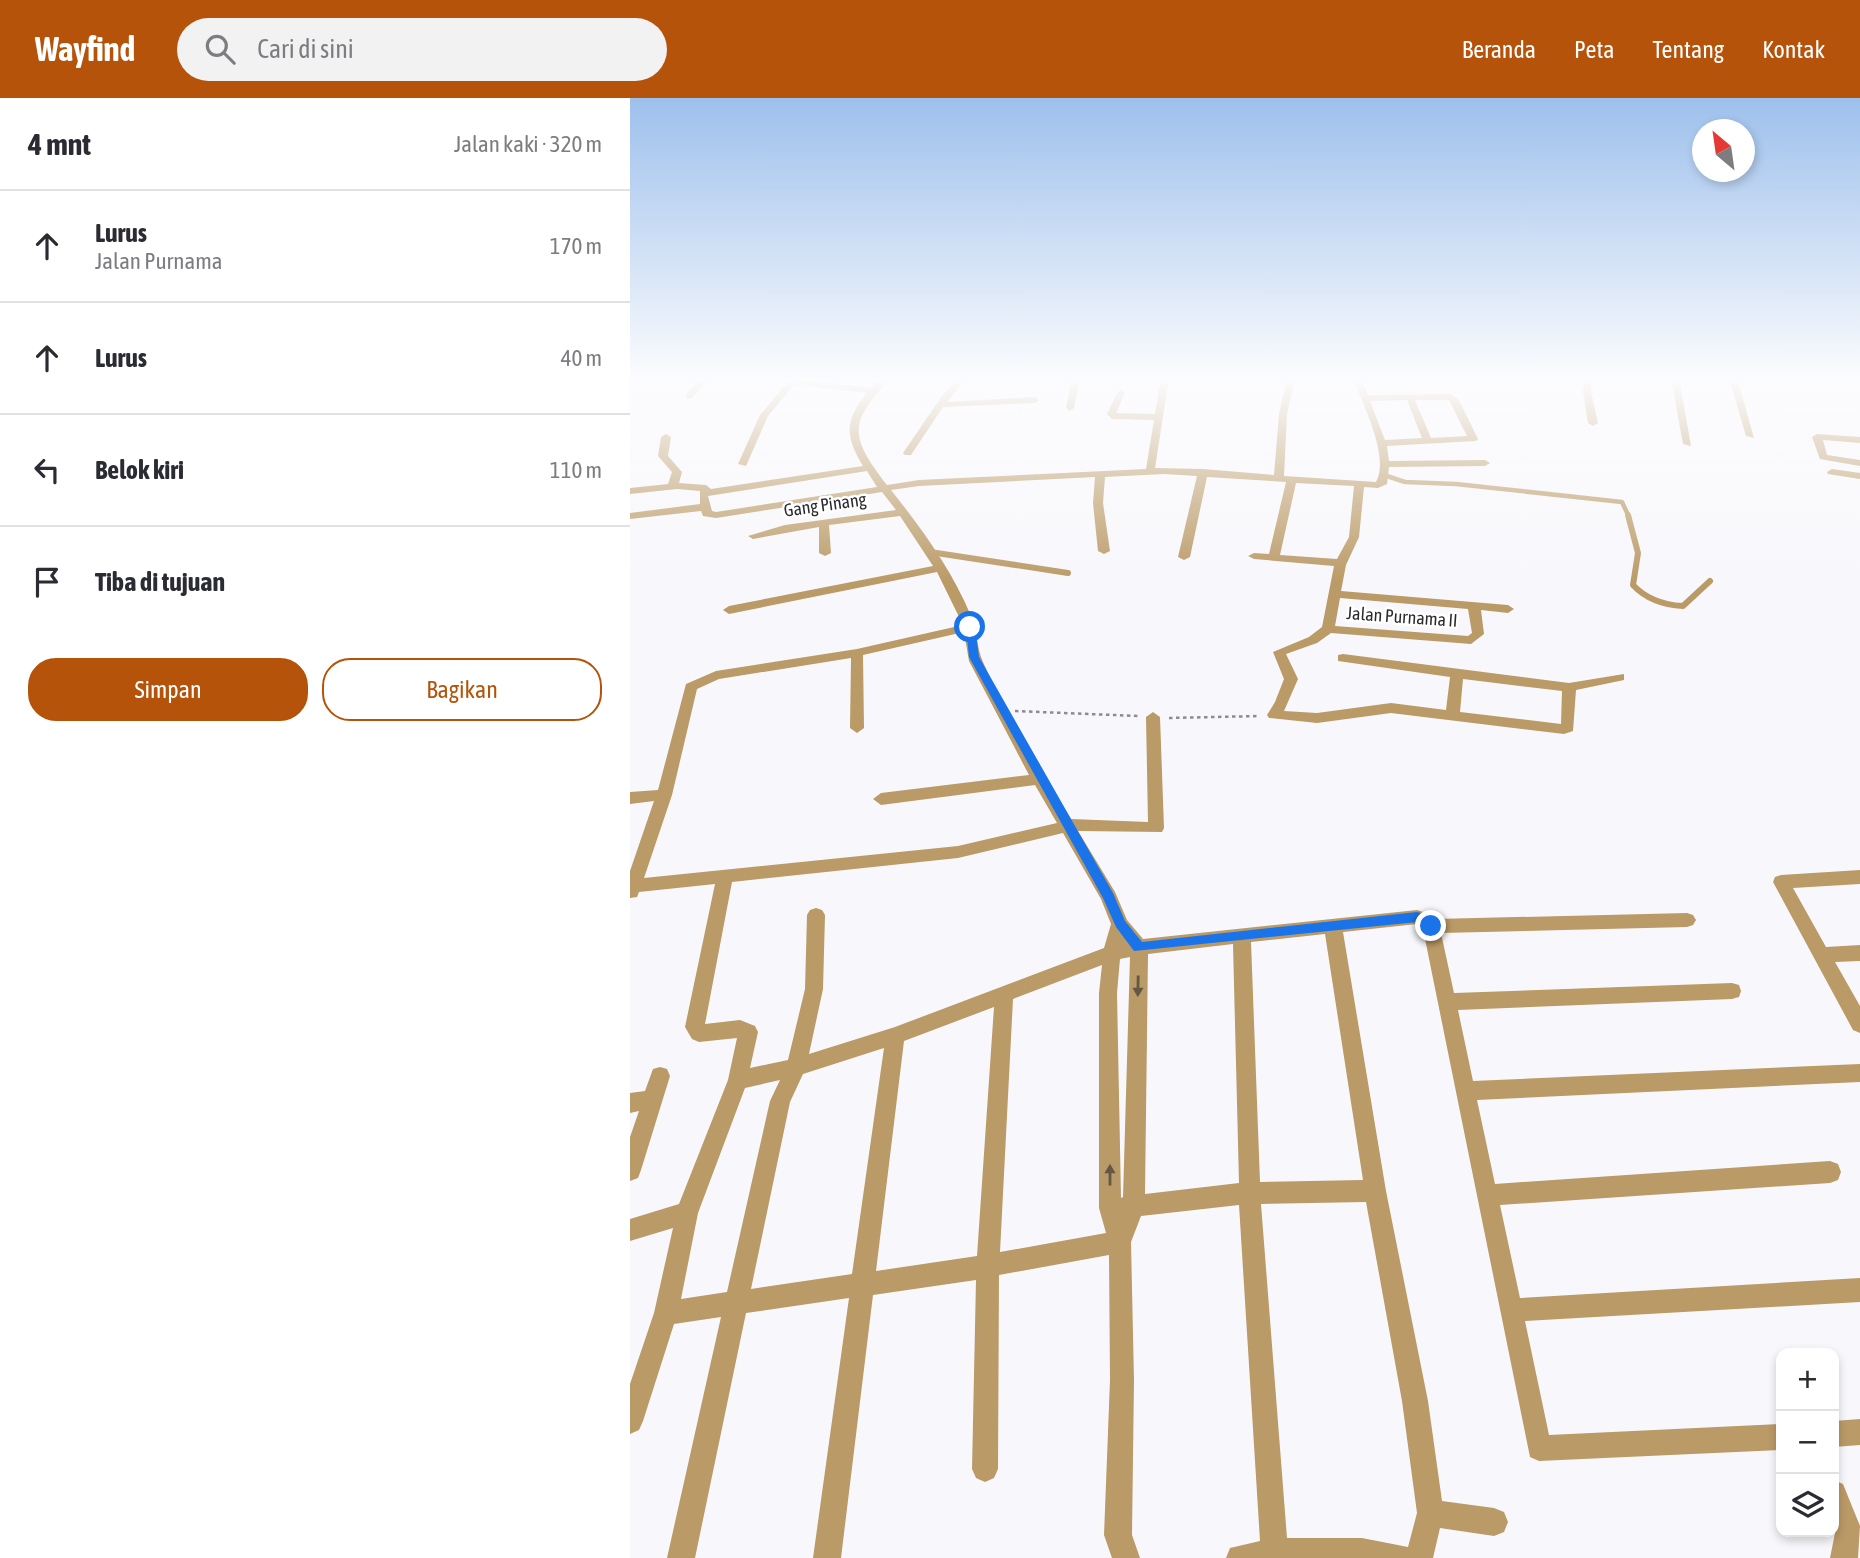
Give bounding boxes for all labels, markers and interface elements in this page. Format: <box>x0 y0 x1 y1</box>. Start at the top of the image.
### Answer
search box <box>177 18 667 81</box>
text: Wayfind <box>35 30 135 68</box>
icon: search <box>201 30 239 68</box>
text: Cari di sini <box>257 34 354 64</box>
text: Beranda <box>1462 36 1536 63</box>
text: Peta <box>1574 36 1614 63</box>
text: Tentang <box>1652 36 1724 63</box>
text: Kontak <box>1762 36 1825 63</box>
north arrow <box>1692 119 1755 182</box>
text: 4 mnt <box>28 127 91 161</box>
text: Jalan kaki · 320 m <box>454 131 602 157</box>
text: Lurus <box>95 218 147 248</box>
icon: ahead <box>28 227 66 265</box>
text: 170 m <box>550 233 602 259</box>
text: Jalan Purnama <box>95 248 222 274</box>
icon: ahead <box>28 339 66 377</box>
text: Lurus <box>95 343 147 373</box>
text: 40 m <box>561 345 602 371</box>
icon: left <box>28 451 66 489</box>
text: Belok kiri <box>95 455 184 485</box>
text: 110 m <box>550 457 602 483</box>
street label: Gang Pinang <box>782 488 868 521</box>
icon: arrive <box>28 563 66 601</box>
text: Tiba di tujuan <box>95 567 225 597</box>
street label: Jalan Purnama II <box>1346 602 1458 631</box>
route start <box>954 611 985 642</box>
button: Simpan <box>28 658 308 721</box>
button: Bagikan <box>322 658 602 721</box>
route end <box>1415 910 1446 941</box>
one-way arrow <box>1132 975 1144 997</box>
one-way arrow <box>1104 1164 1116 1186</box>
map controls <box>1776 1348 1839 1537</box>
button: + <box>1776 1348 1839 1411</box>
button: − <box>1776 1411 1839 1474</box>
button: layers <box>1776 1474 1839 1537</box>

